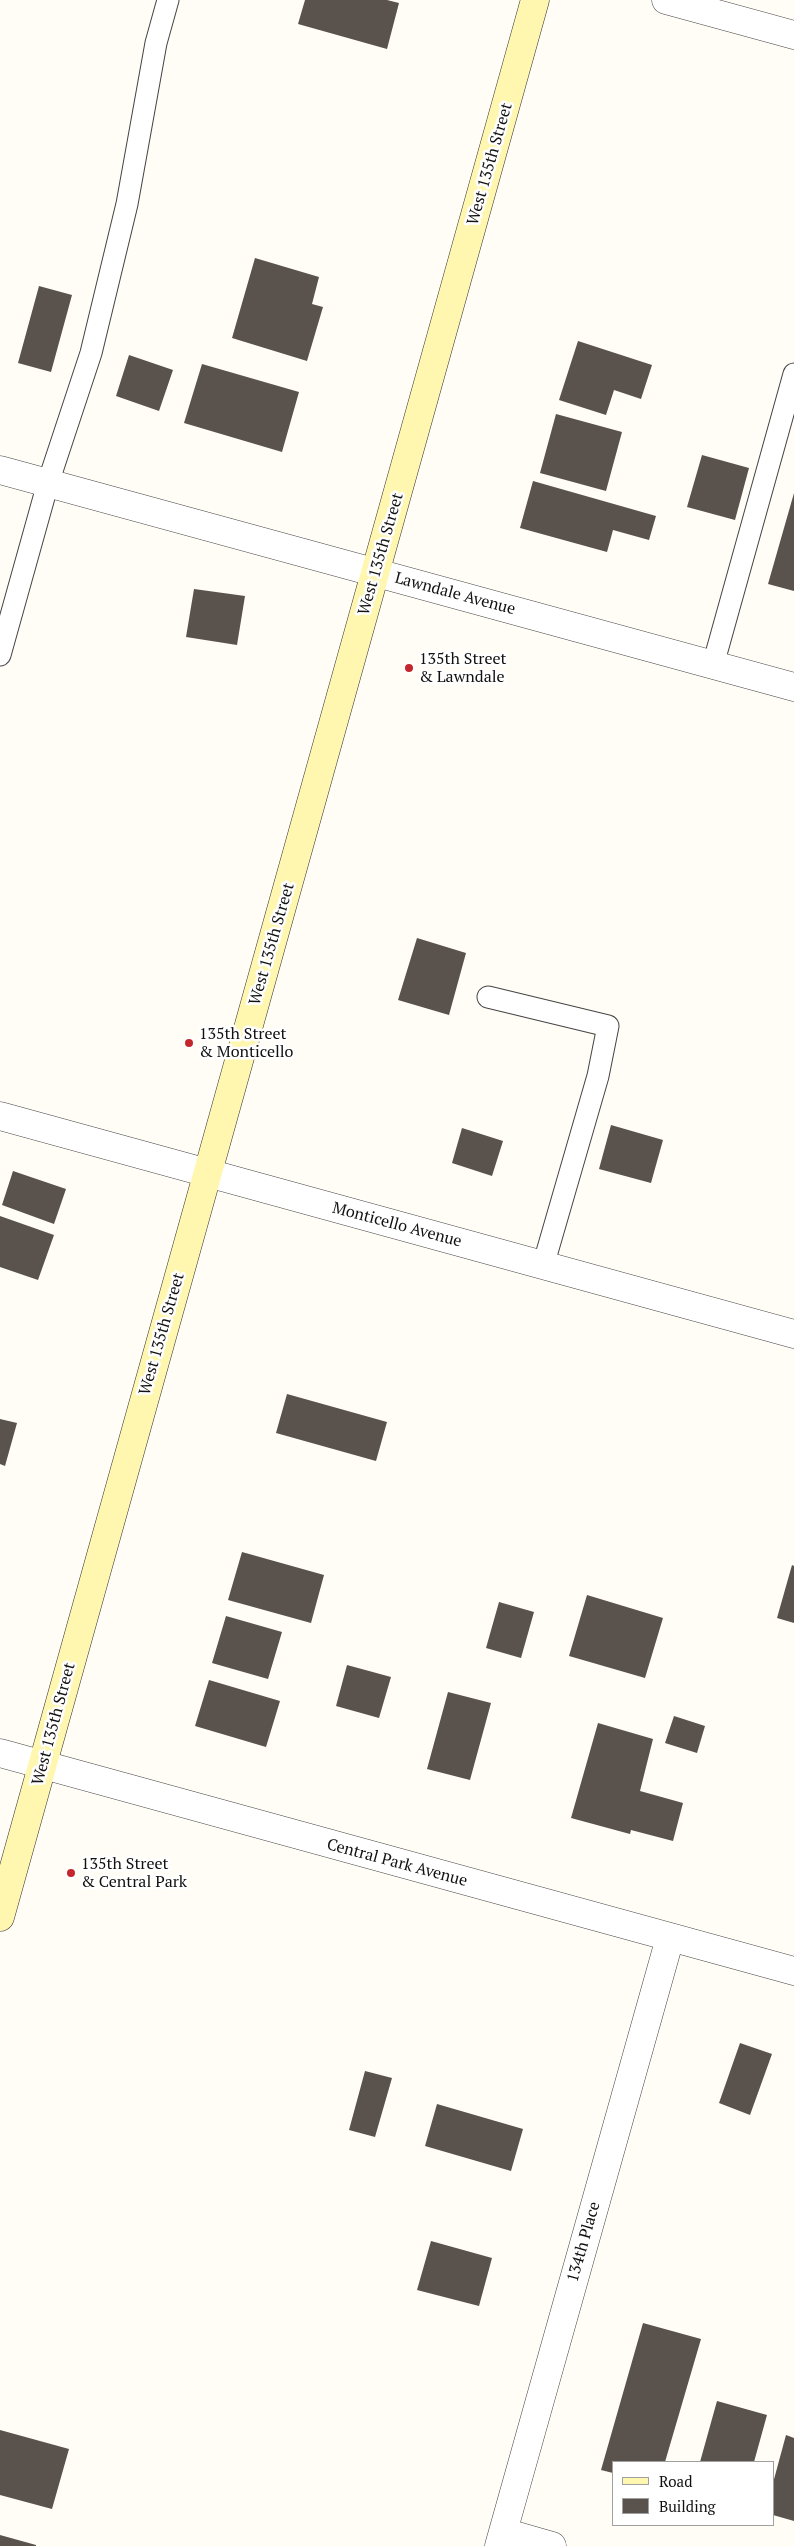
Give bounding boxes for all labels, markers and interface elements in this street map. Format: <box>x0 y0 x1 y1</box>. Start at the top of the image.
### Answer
street label: West 135th Street <box>463 101 517 227</box>
street label: West 135th Street <box>354 491 408 617</box>
street label: Lawndale Avenue <box>393 569 517 619</box>
place label: 135th Street & Lawndale <box>419 649 506 687</box>
marker: 135th Street & Lawndale <box>403 662 415 674</box>
street label: West 135th Street <box>245 881 299 1007</box>
place label: 135th Street & Monticello <box>199 1024 293 1062</box>
marker: 135th Street & Monticello <box>183 1037 195 1049</box>
street label: Monticello Avenue <box>330 1199 464 1251</box>
street label: West 135th Street <box>135 1271 189 1397</box>
street label: West 135th Street <box>28 1661 80 1787</box>
street label: Central Park Avenue <box>325 1835 469 1891</box>
place label: 135th Street & Central Park <box>81 1854 187 1892</box>
marker: 135th Street & Central Park <box>65 1867 77 1879</box>
street label: 134th Place <box>563 2200 605 2284</box>
legend <box>612 2461 774 2526</box>
text: Road <box>659 2471 692 2491</box>
text: Building <box>659 2496 716 2516</box>

